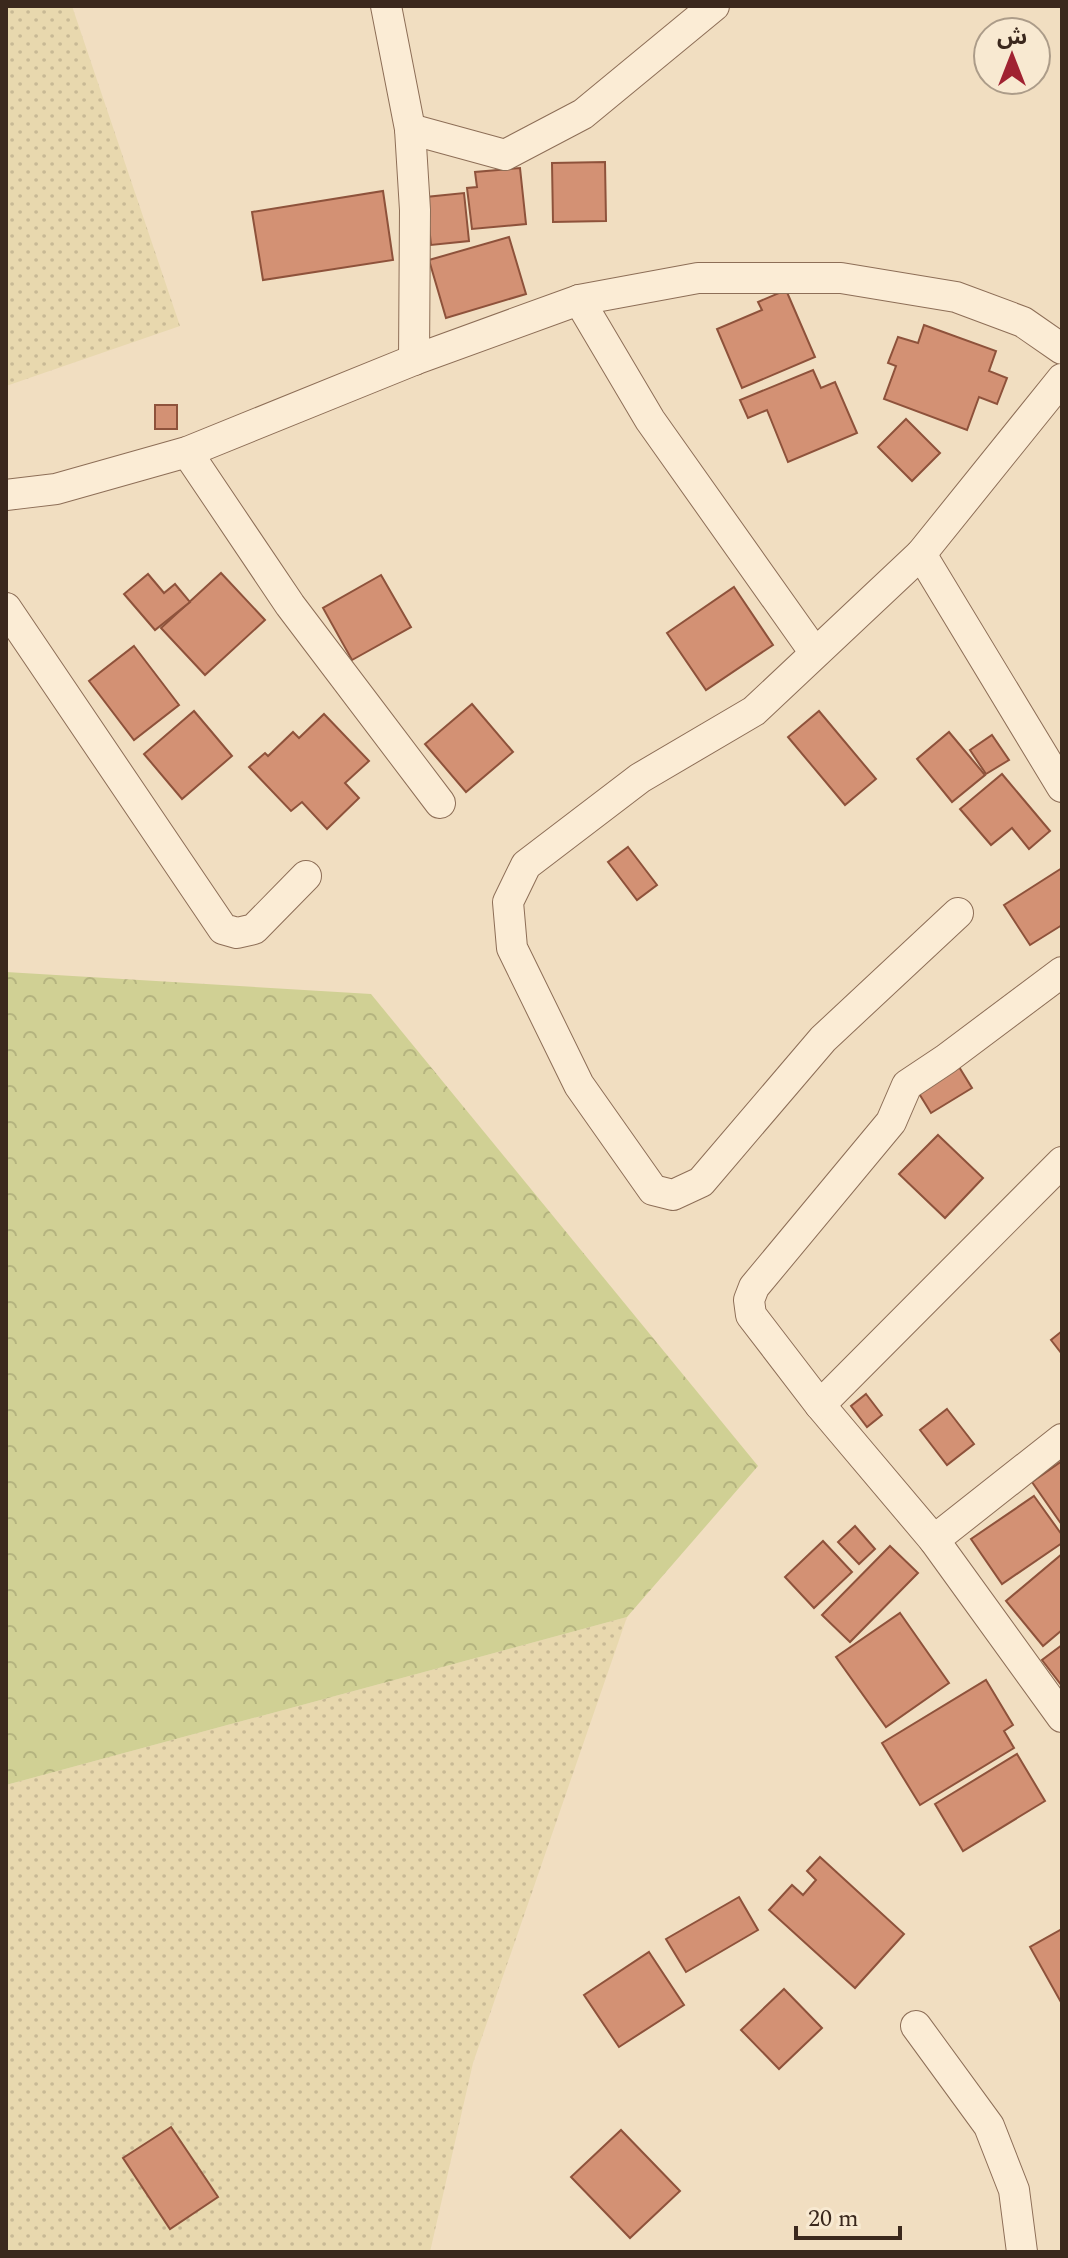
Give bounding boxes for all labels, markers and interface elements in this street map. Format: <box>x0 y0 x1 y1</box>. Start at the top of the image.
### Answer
north arrow <box>972 16 1052 96</box>
text: ش <box>997 21 1027 54</box>
scale bar <box>796 2190 900 2240</box>
text: 20 m <box>808 2201 859 2237</box>

